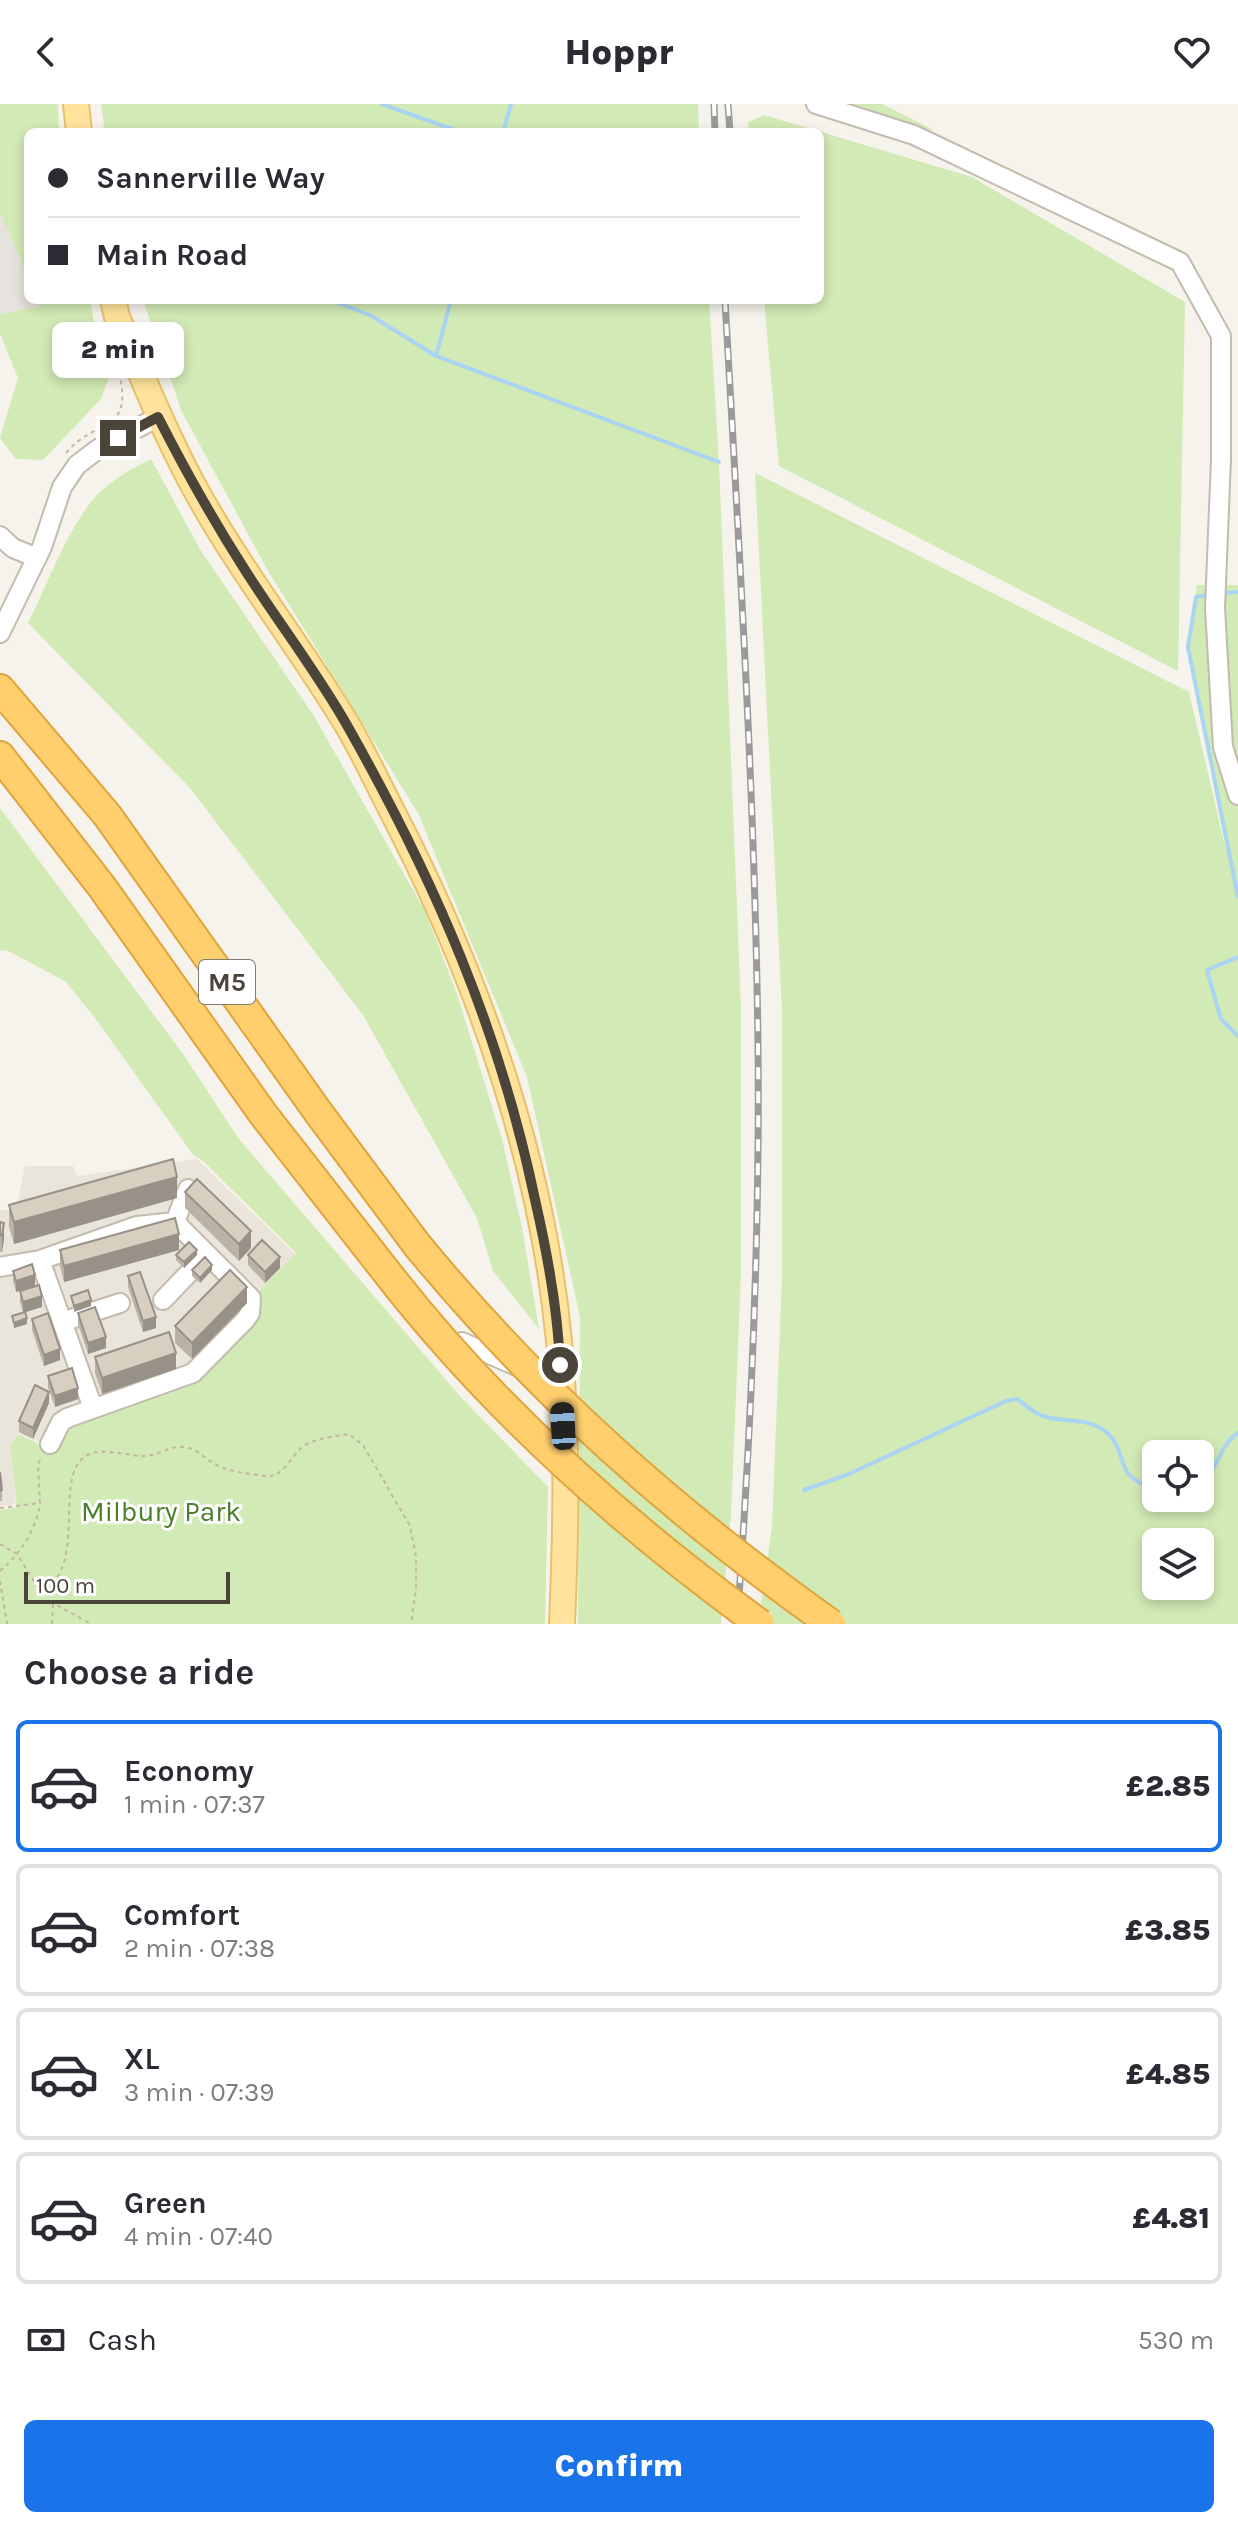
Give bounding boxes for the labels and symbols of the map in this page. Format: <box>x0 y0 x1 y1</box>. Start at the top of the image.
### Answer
callout: 2 min <box>52 322 184 378</box>
route end <box>100 420 136 456</box>
road number: M5 <box>199 960 255 1004</box>
route start <box>542 1347 578 1383</box>
car <box>550 1401 576 1451</box>
park label: Milbury Park <box>81 1495 241 1528</box>
scale bar <box>24 1568 230 1604</box>

